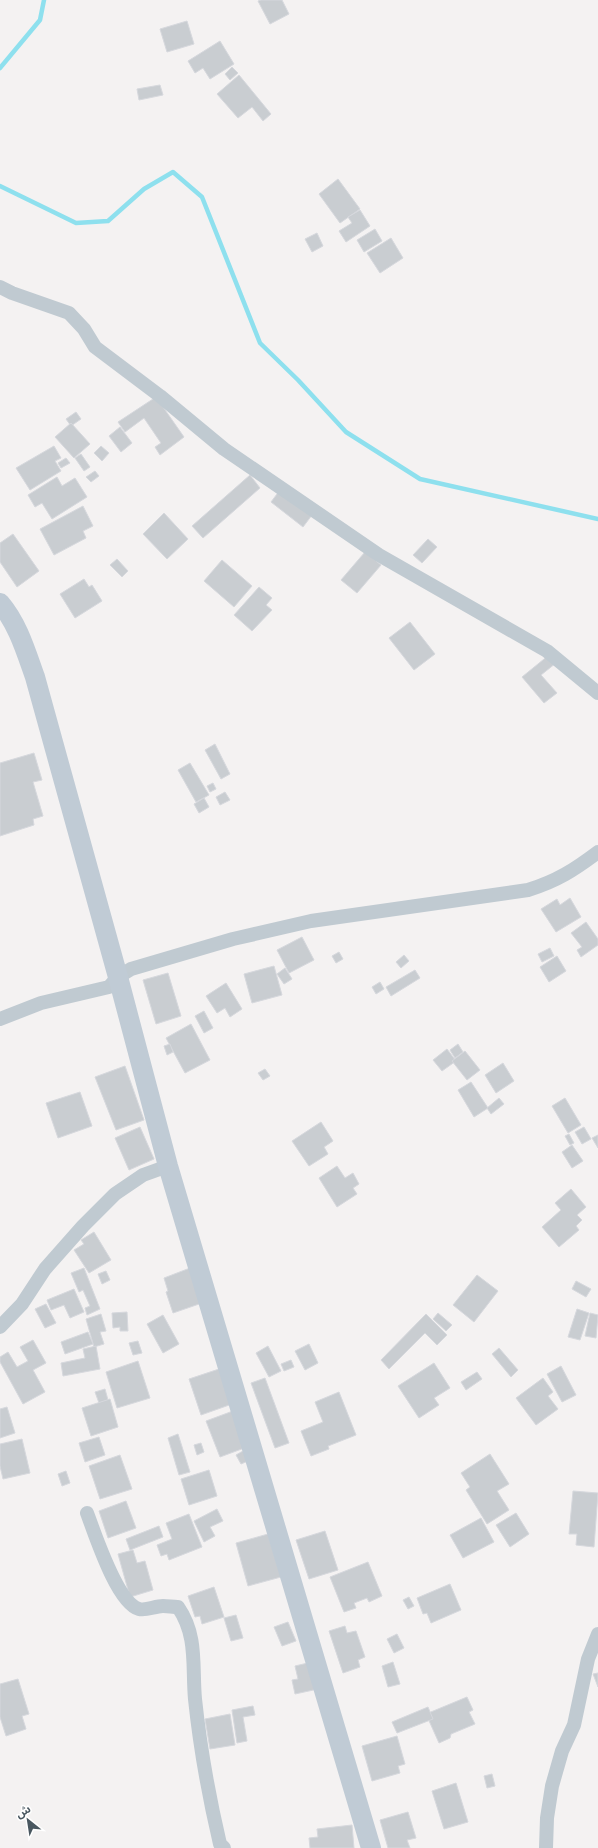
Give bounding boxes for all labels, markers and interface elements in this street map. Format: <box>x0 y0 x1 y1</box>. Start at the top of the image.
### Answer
north arrow <box>8 1800 48 1840</box>
text: ش <box>13 1802 34 1822</box>

